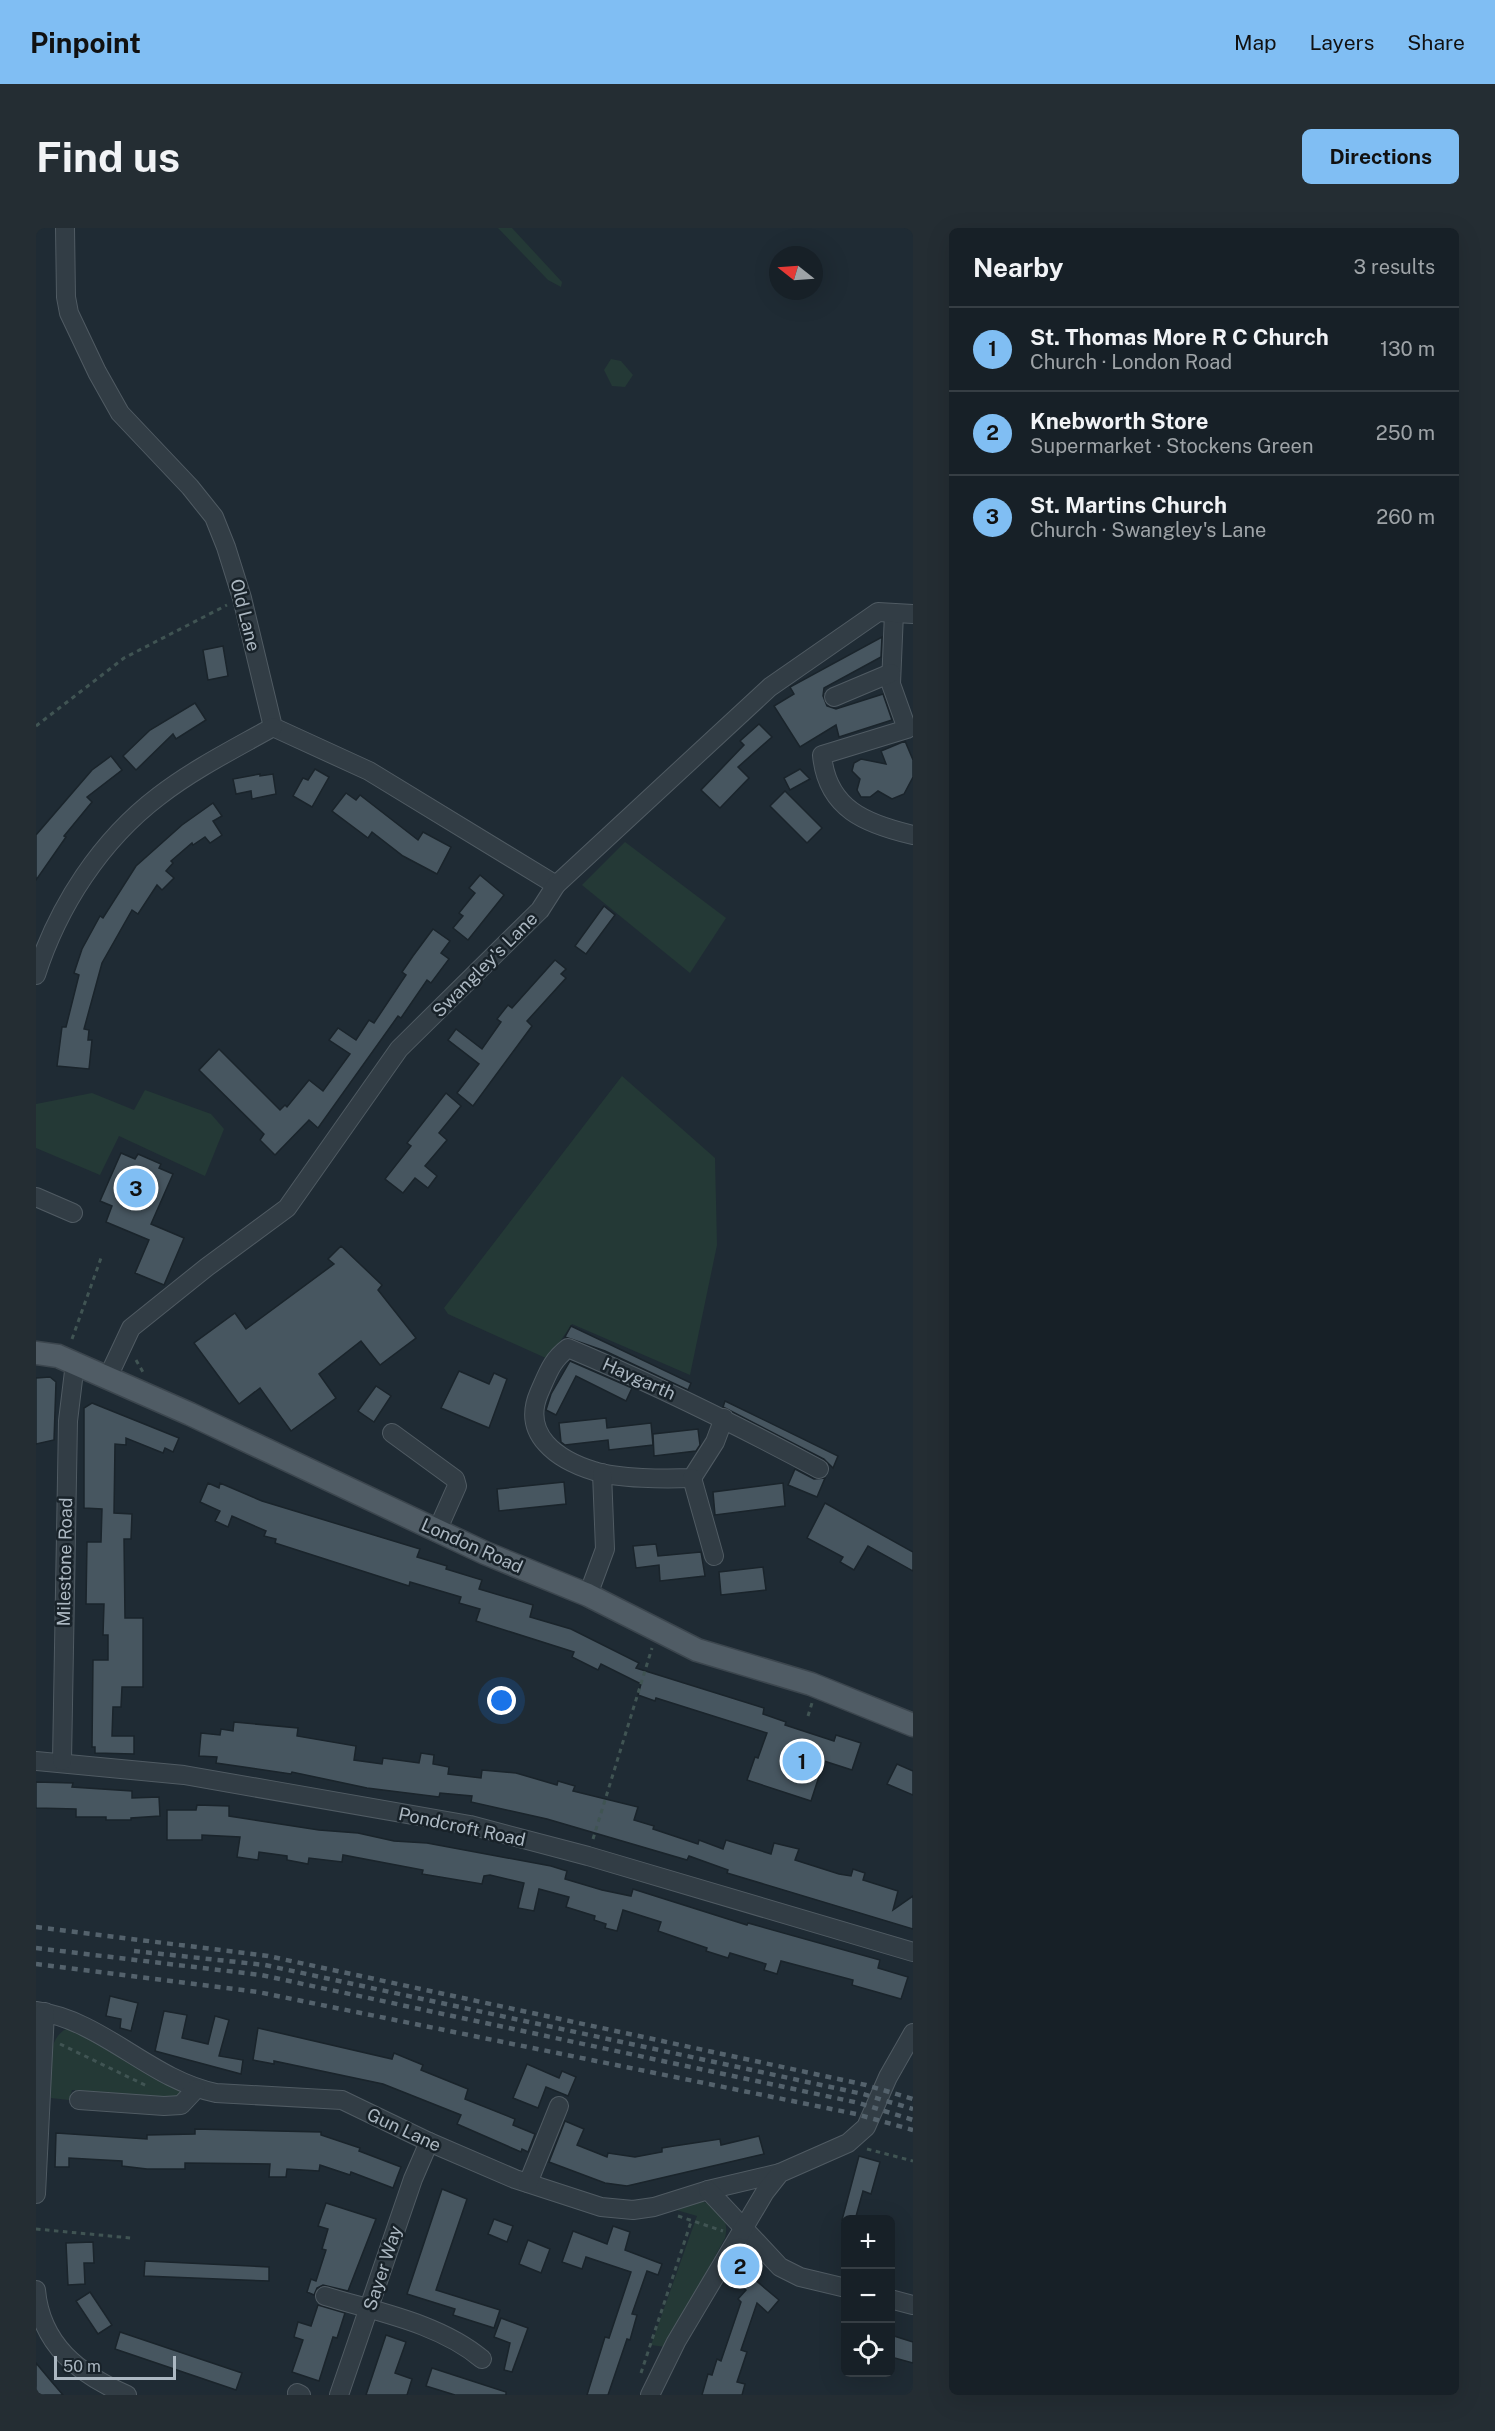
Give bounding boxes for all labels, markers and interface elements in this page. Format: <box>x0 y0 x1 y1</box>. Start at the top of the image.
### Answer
text: Pinpoint <box>30 26 141 59</box>
text: Map <box>1234 30 1277 55</box>
text: Layers <box>1310 30 1374 55</box>
text: Share <box>1407 30 1465 55</box>
button: Directions <box>1302 129 1459 184</box>
text: Find us <box>36 132 180 181</box>
north arrow <box>769 246 823 300</box>
text: Nearby <box>973 252 1063 283</box>
text: 3 results <box>1354 255 1435 279</box>
text: St. Thomas More R C Church <box>1030 324 1329 350</box>
text: 1 <box>988 337 997 361</box>
text: 130 m <box>1380 337 1435 361</box>
text: Church · London Road <box>1030 350 1232 374</box>
text: Knebworth Store <box>1030 408 1208 434</box>
text: 2 <box>986 421 999 445</box>
text: 250 m <box>1376 421 1435 445</box>
text: Supermarket · Stockens Green <box>1030 434 1313 458</box>
text: St. Martins Church <box>1030 492 1227 518</box>
text: 3 <box>986 505 999 529</box>
text: 260 m <box>1376 505 1435 529</box>
text: Church · Swangley's Lane <box>1030 518 1266 542</box>
street label: Old Lane <box>226 577 265 653</box>
street label: Swangley's Lane <box>428 908 541 1021</box>
pin: 3 <box>116 1166 156 1210</box>
street label: Haygarth <box>599 1353 679 1404</box>
street label: Milestone Road <box>53 1497 76 1627</box>
street label: London Road <box>418 1514 526 1577</box>
your location <box>487 1686 516 1715</box>
pin: 1 <box>782 1738 822 1784</box>
street label: Pondcroft Road <box>397 1803 528 1850</box>
street label: Gun Lane <box>364 2103 445 2156</box>
map controls <box>841 2215 895 2377</box>
button: + <box>841 2215 895 2269</box>
street label: Sayer Way <box>359 2222 406 2313</box>
pin: 2 <box>720 2244 760 2288</box>
button: − <box>841 2269 895 2323</box>
button: locate <box>841 2323 895 2377</box>
scale bar <box>54 2353 176 2380</box>
text: 50 m <box>63 2357 101 2376</box>

